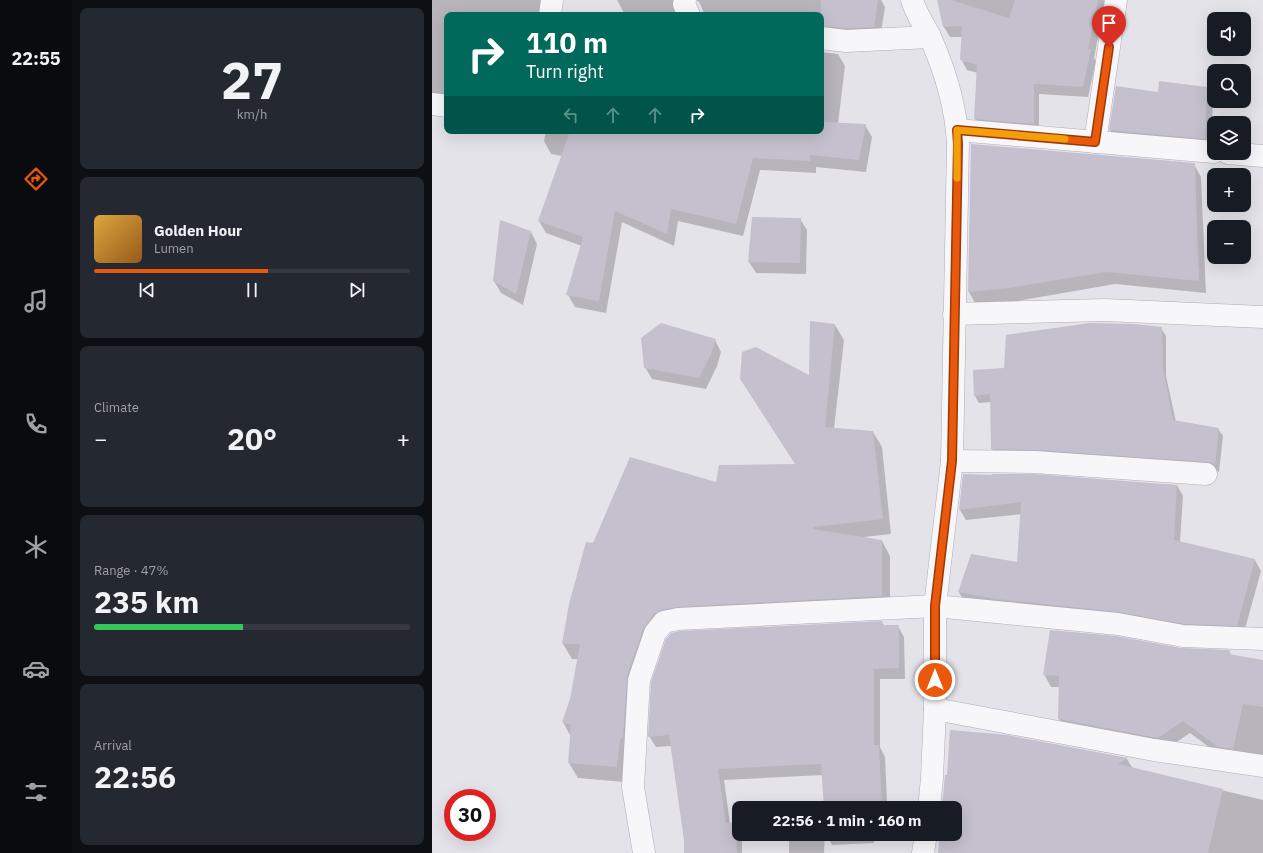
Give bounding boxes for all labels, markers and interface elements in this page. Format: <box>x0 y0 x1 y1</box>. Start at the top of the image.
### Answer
pin <box>1092 6 1126 47</box>
icon: arrive <box>1098 12 1120 34</box>
map controls <box>1207 12 1251 264</box>
button: sound <box>1207 12 1251 56</box>
text: 110 m <box>526 24 608 61</box>
icon: right <box>460 28 512 80</box>
text: 27 <box>221 46 283 113</box>
text: 22:55 <box>11 47 61 70</box>
text: Turn right <box>526 60 604 83</box>
button: search <box>1207 64 1251 108</box>
icon: left <box>560 104 582 126</box>
icon: ahead <box>602 104 624 126</box>
icon: ahead <box>644 104 666 126</box>
icon: right <box>686 104 708 126</box>
text: km/h <box>237 106 267 123</box>
button: layers <box>1207 116 1251 160</box>
icon: directions <box>22 165 50 193</box>
button: + <box>1207 168 1251 212</box>
button: − <box>1207 220 1251 264</box>
text: Golden Hour <box>154 221 242 240</box>
text: Lumen <box>154 240 194 257</box>
icon: previous <box>136 279 158 301</box>
icon: pause <box>241 279 263 301</box>
icon: next <box>346 279 368 301</box>
icon: music <box>22 287 50 315</box>
text: Climate <box>94 399 139 416</box>
icon: phone <box>22 410 50 438</box>
text: 20° <box>227 419 277 458</box>
text: − <box>94 424 107 453</box>
text: + <box>397 424 410 453</box>
icon: climate <box>22 533 50 561</box>
text: Range · 47% <box>94 562 168 579</box>
text: 235 km <box>94 582 199 621</box>
icon: car <box>22 655 50 683</box>
position arrow <box>914 659 956 701</box>
text: Arrival <box>94 737 132 754</box>
text: 22:56 <box>94 757 176 796</box>
icon: filters <box>22 778 50 806</box>
speed limit sign: 30 <box>444 789 496 841</box>
text: 22:56 · 1 min · 160 m <box>773 811 921 830</box>

